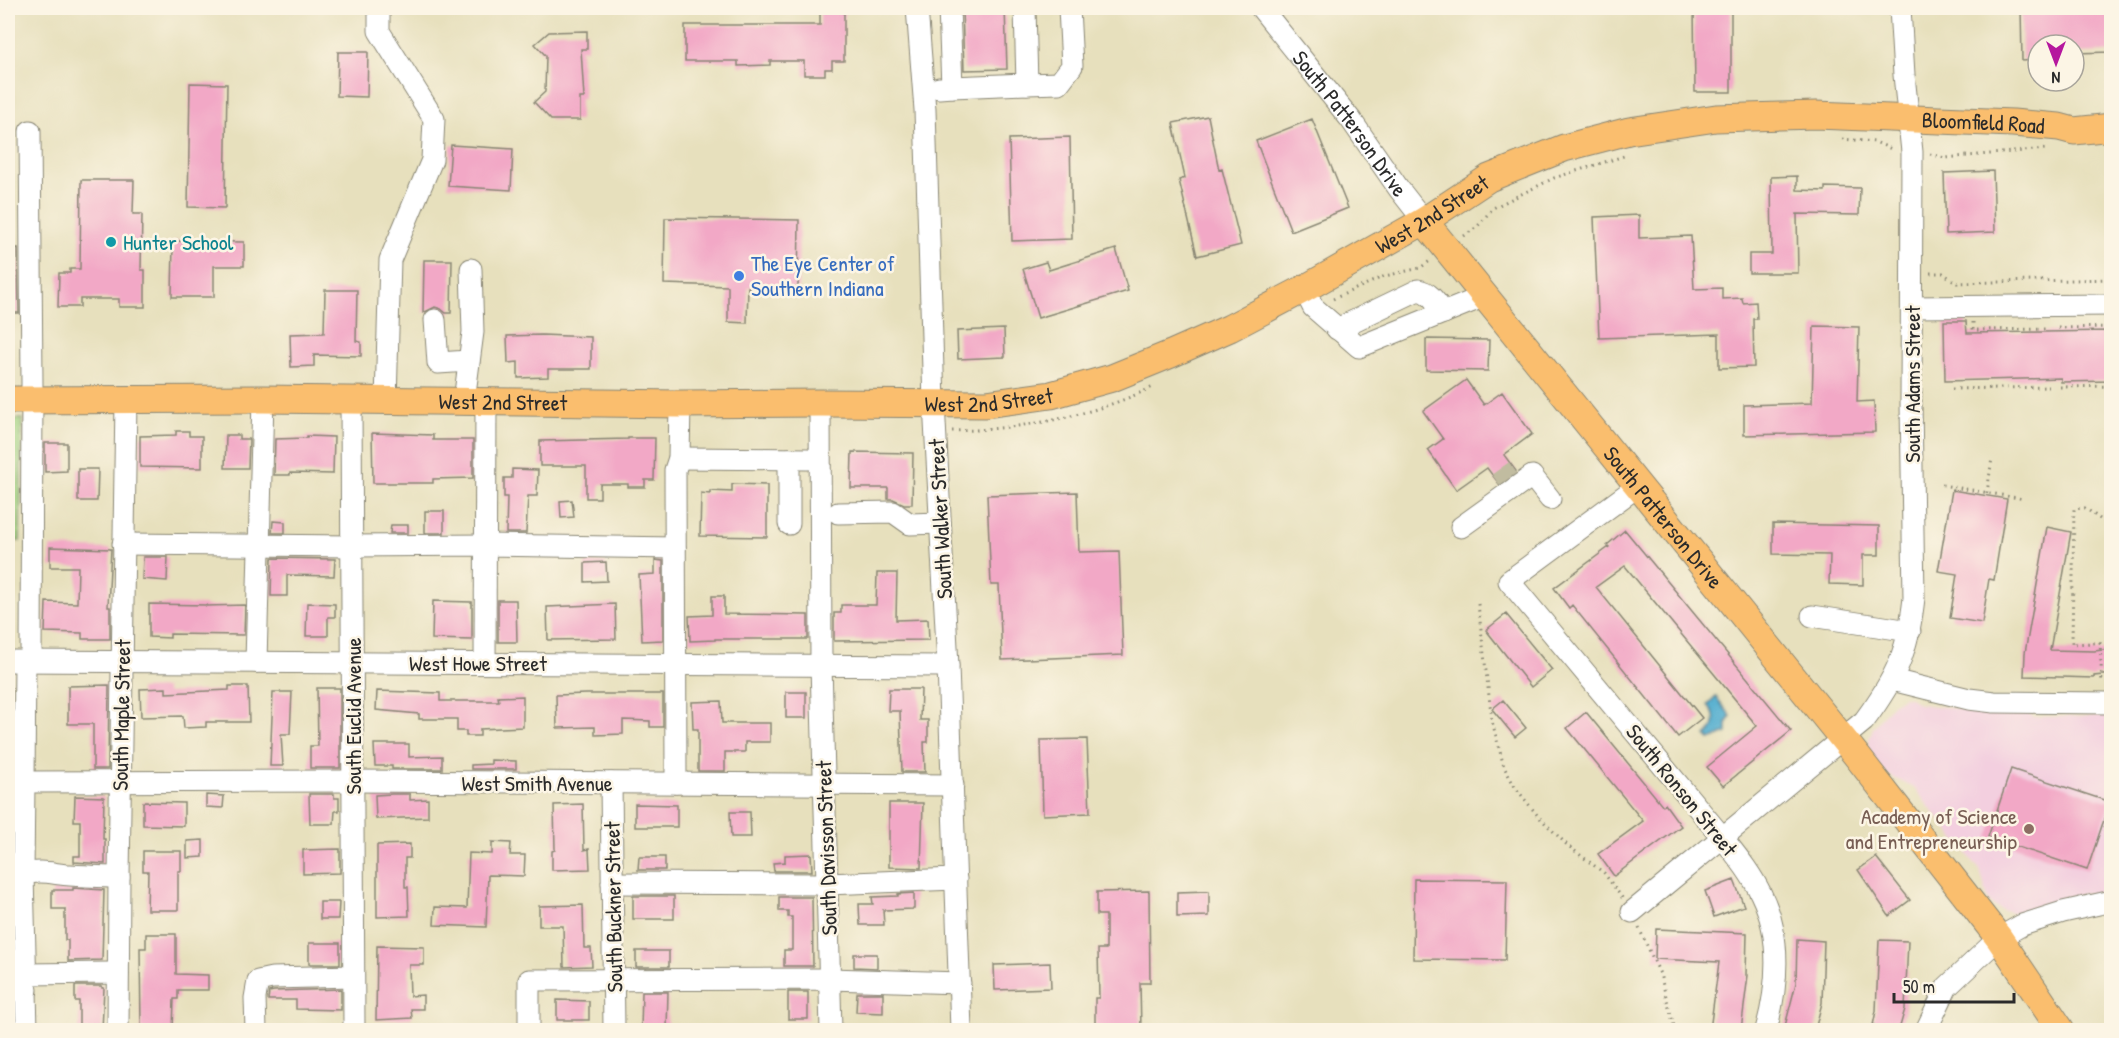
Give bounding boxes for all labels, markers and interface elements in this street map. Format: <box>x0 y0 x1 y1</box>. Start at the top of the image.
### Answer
north arrow <box>2026 33 2086 93</box>
street label: South Patterson Drive <box>1286 44 1415 203</box>
text: N <box>2051 67 2060 89</box>
street label: Bloomfield Road <box>1921 104 2046 141</box>
street label: West 2nd Street <box>1370 167 1495 261</box>
place label: Hunter School <box>123 227 234 257</box>
marker: Hunter School <box>104 235 118 249</box>
place label: The Eye Center of Southern Indiana <box>751 248 895 303</box>
marker: The Eye Center of Southern Indiana <box>732 269 746 283</box>
street label: South Adams Street <box>1897 305 1927 463</box>
street label: West 2nd Street <box>925 380 1055 419</box>
street label: West 2nd Street <box>438 386 568 418</box>
street label: South Walker Street <box>921 438 959 600</box>
street label: South Patterson Drive <box>1597 440 1731 595</box>
street label: South Euclid Avenue <box>338 637 368 794</box>
street label: South Maple Street <box>105 638 137 791</box>
street label: West Howe Street <box>409 648 547 678</box>
street label: South Ronson Street <box>1619 718 1745 863</box>
street label: South Davisson Street <box>808 760 844 936</box>
street label: West Smith Avenue <box>461 768 613 798</box>
place label: Academy of Science and Entrepreneurship <box>1846 801 2018 856</box>
street label: South Buckner Street <box>597 821 629 993</box>
marker: Academy of Science and Entrepreneurship <box>2022 822 2036 836</box>
scale bar <box>1894 966 2014 1004</box>
text: 50 m <box>1903 974 1935 999</box>

